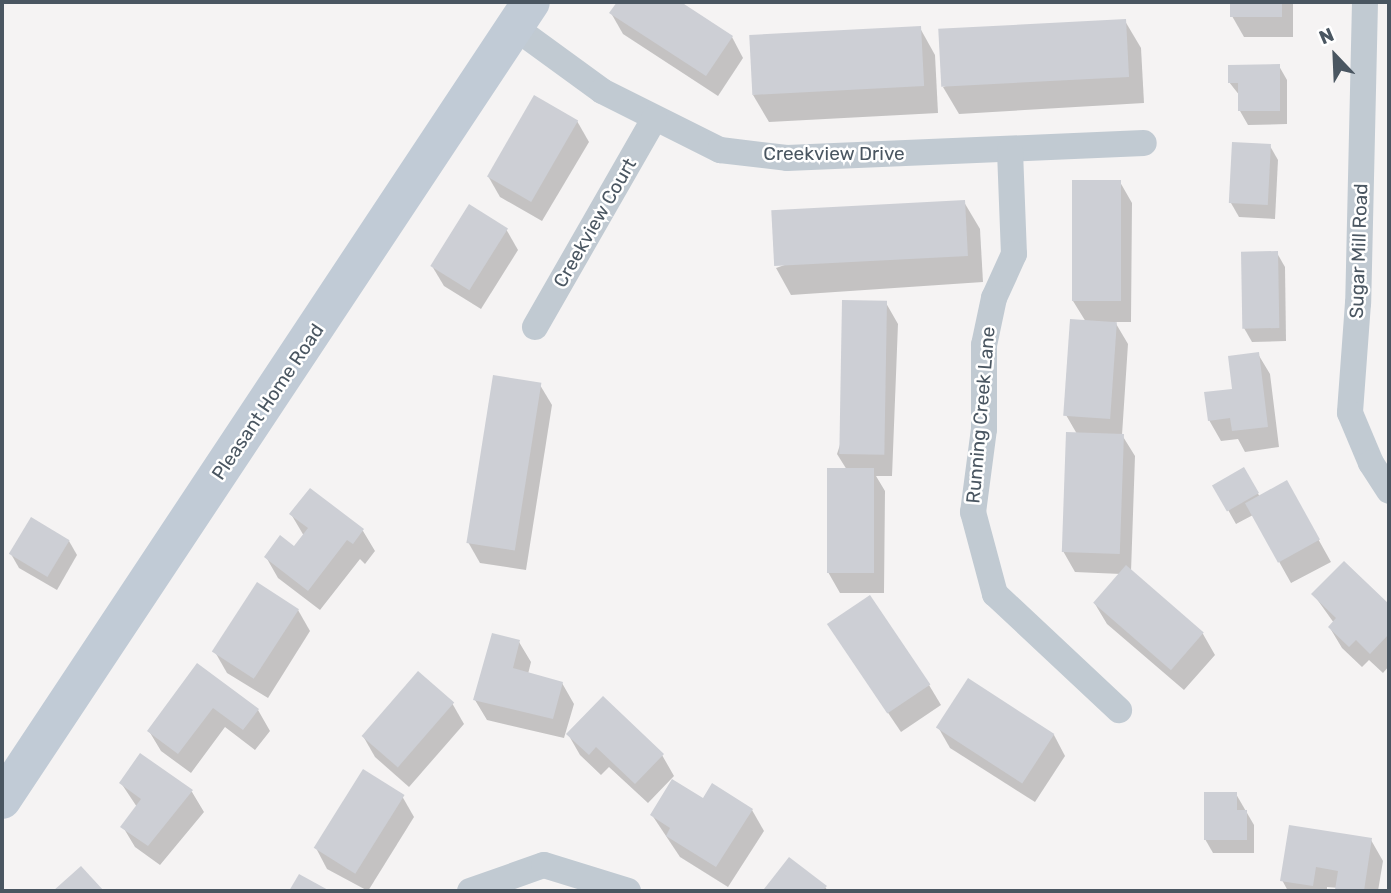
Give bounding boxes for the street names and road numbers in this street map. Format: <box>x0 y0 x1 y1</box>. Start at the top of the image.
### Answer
street label: Creekview Drive <box>763 143 905 165</box>
street label: Creekview Court <box>549 154 641 292</box>
street label: Sugar Mill Road <box>1345 183 1373 319</box>
street label: Pleasant Home Road <box>207 320 329 484</box>
street label: Running Creek Lane <box>962 325 1000 505</box>

